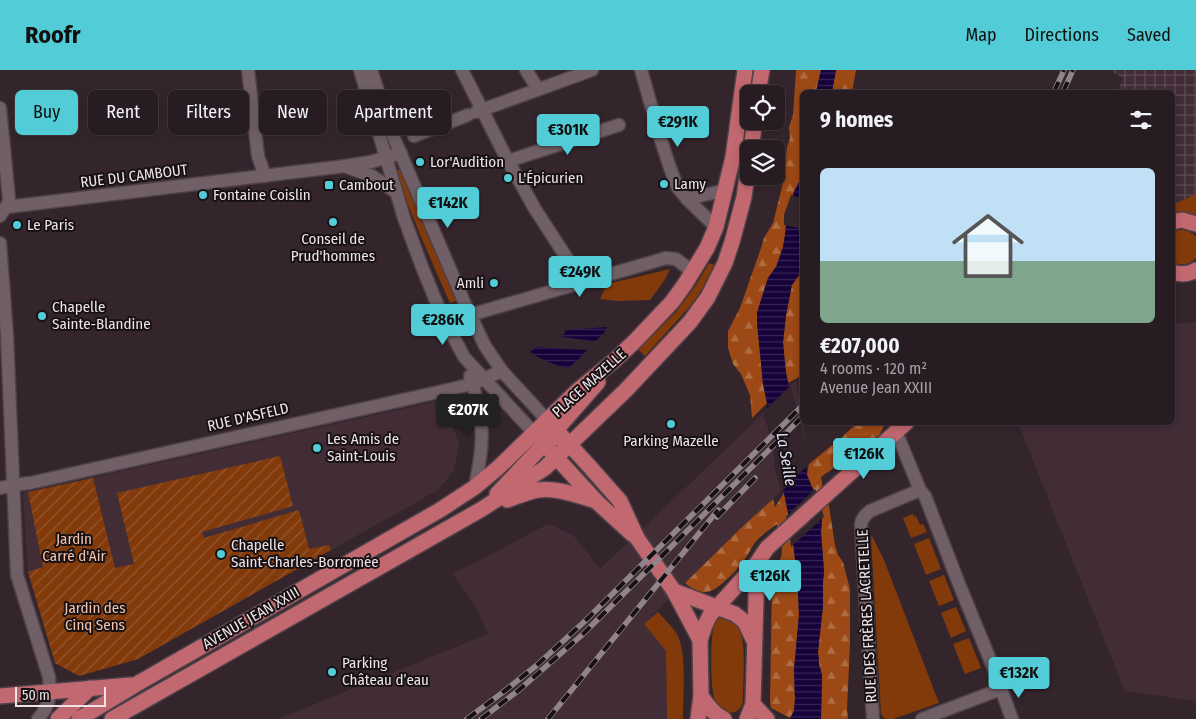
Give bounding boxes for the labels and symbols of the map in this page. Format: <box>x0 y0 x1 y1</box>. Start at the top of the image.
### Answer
pin: €291K <box>643 106 713 148</box>
pin: €301K <box>533 114 603 156</box>
place label: Lor'Audition <box>430 153 504 171</box>
marker: Lor'Audition <box>414 156 426 168</box>
street label: RUE DU CAMBOUT <box>79 160 189 192</box>
place label: L'Épicurien <box>518 169 583 187</box>
marker: L'Épicurien <box>502 172 514 184</box>
place label: Lamy <box>674 175 706 193</box>
place label: Cambout <box>339 176 394 194</box>
marker: Lamy <box>658 178 670 190</box>
marker: Cambout <box>323 179 335 191</box>
place label: Fontaine Coislin <box>213 186 311 204</box>
pin: €142K <box>413 186 483 229</box>
marker: Fontaine Coislin <box>197 189 209 201</box>
place label: Le Paris <box>27 216 74 234</box>
marker: Conseil de Prud'hommes <box>327 216 339 228</box>
marker: Le Paris <box>11 219 23 231</box>
place label: Conseil de Prud'hommes <box>291 230 375 265</box>
pin: €249K <box>545 256 615 298</box>
place label: Amli <box>457 274 484 292</box>
marker: Amli <box>488 277 500 289</box>
place label: Chapelle Sainte-Blandine <box>52 298 151 333</box>
pin: €286K <box>408 304 478 346</box>
marker: Chapelle Sainte-Blandine <box>36 310 48 322</box>
street label: PLACE MAZELLE <box>548 345 630 421</box>
pin: €207K <box>433 394 503 436</box>
street label: RUE D'ASFELD <box>206 399 290 435</box>
marker: Parking Mazelle <box>665 418 677 430</box>
place label: Les Amis de Saint-Louis <box>327 430 399 465</box>
water label: La Seille <box>772 431 801 488</box>
place label: Parking Mazelle <box>623 432 719 450</box>
pin: €126K <box>829 438 899 480</box>
marker: Les Amis de Saint-Louis <box>311 442 323 454</box>
street label: RUE DES FRÈRES LACRETELLE <box>853 529 881 703</box>
park label: Jardin Carré d'Air <box>42 530 106 565</box>
place label: Chapelle Saint-Charles-Borromée <box>231 536 379 571</box>
marker: Chapelle Saint-Charles-Borromée <box>215 548 227 560</box>
pin: €126K <box>735 560 805 602</box>
street label: AVENUE JEAN XXIII <box>199 583 303 653</box>
park label: Jardin des Cinq Sens <box>64 599 126 634</box>
place label: Parking Château d’eau <box>342 654 429 689</box>
pin: €132K <box>984 656 1054 699</box>
marker: Parking Château d’eau <box>326 666 338 678</box>
scale bar <box>15 684 106 707</box>

